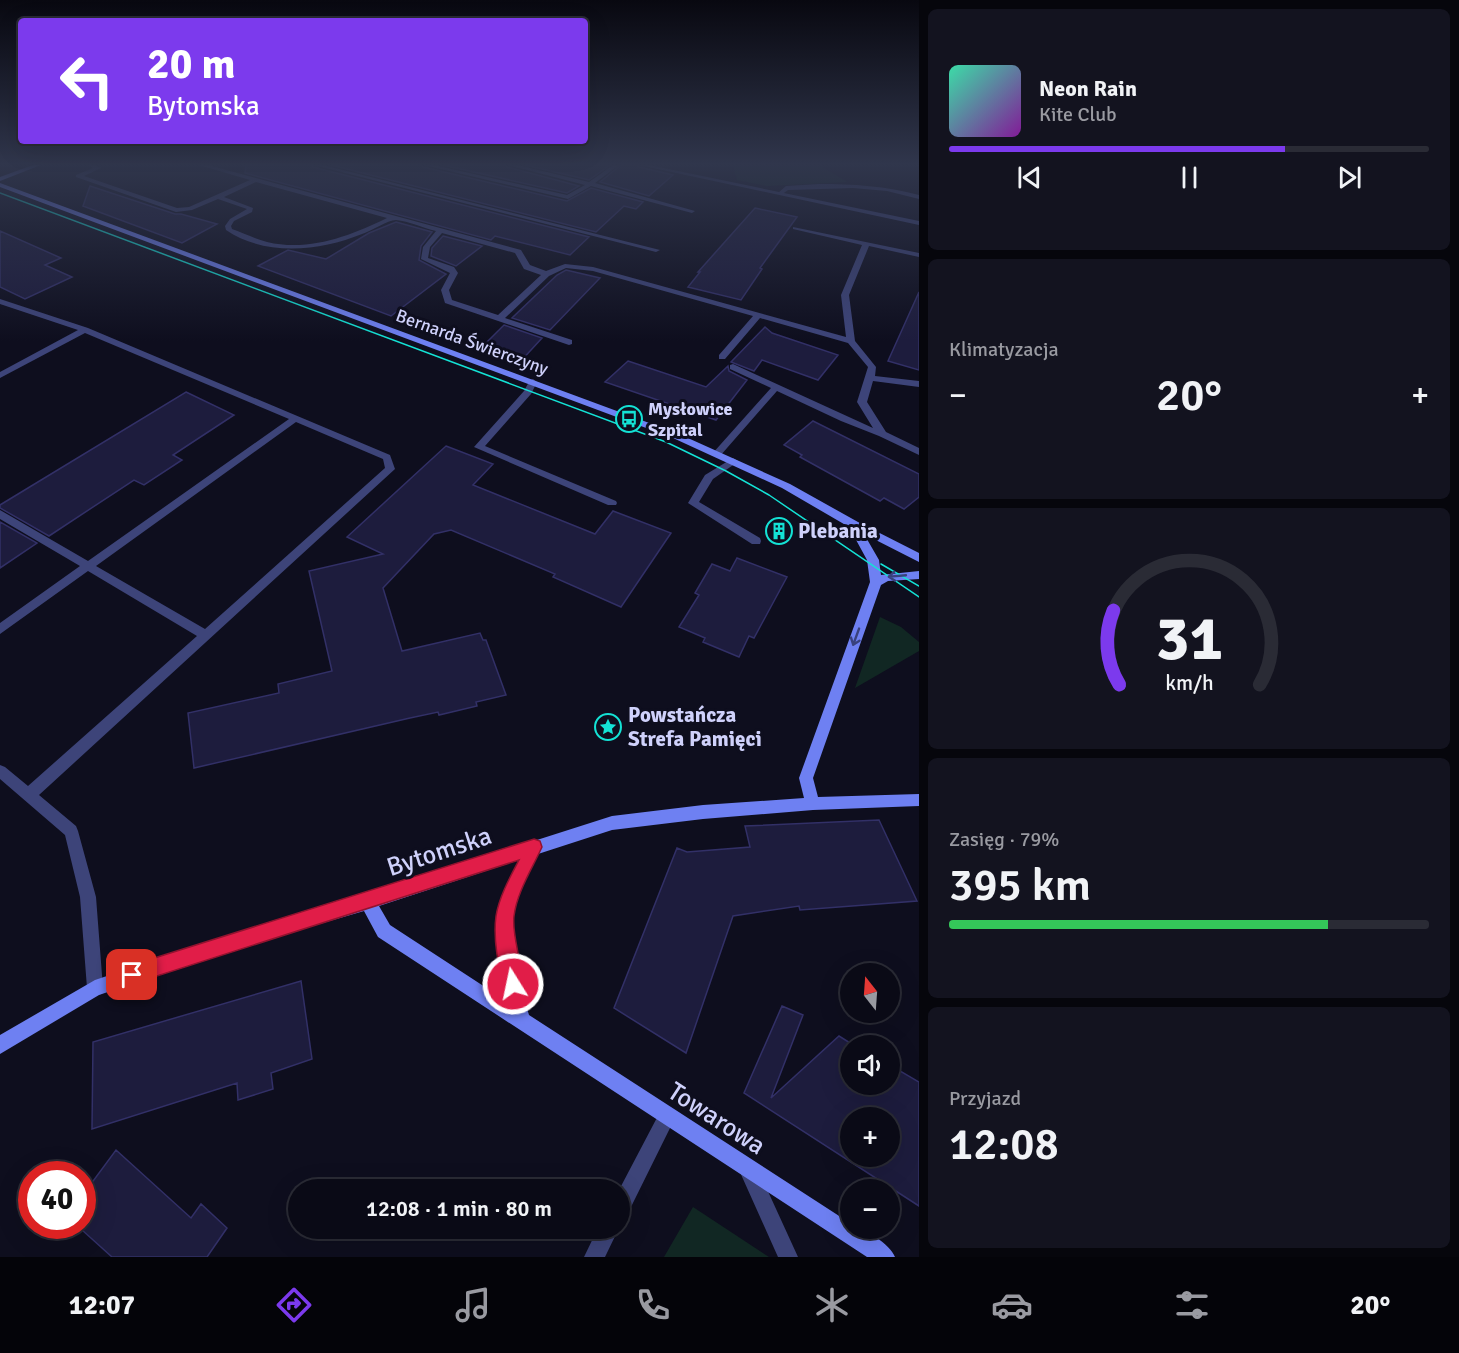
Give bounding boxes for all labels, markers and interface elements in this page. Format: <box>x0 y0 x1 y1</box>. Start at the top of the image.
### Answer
text: 20 m <box>147 39 236 90</box>
icon: left <box>48 42 126 120</box>
text: Neon Rain <box>1039 75 1137 102</box>
text: Bytomska <box>147 90 260 123</box>
text: Kite Club <box>1039 102 1117 127</box>
icon: previous <box>1013 161 1046 194</box>
icon: pause <box>1173 161 1206 194</box>
icon: next <box>1333 161 1366 194</box>
street label: Bernarda Świerczyny <box>393 304 552 380</box>
text: Klimatyzacja <box>949 337 1059 362</box>
text: 20° <box>1156 368 1222 423</box>
text: − <box>949 375 967 416</box>
text: + <box>1411 375 1429 416</box>
place label: Mysłowice Szpital <box>648 398 733 441</box>
bus stop icon: Mysłowice Szpital <box>614 404 644 434</box>
building icon: Plebania <box>764 516 794 546</box>
place label: Plebania <box>798 518 878 544</box>
one-way arrow <box>887 571 907 582</box>
text: 31 <box>1155 601 1223 678</box>
one-way arrow <box>850 627 861 646</box>
text: km/h <box>1165 671 1213 697</box>
place label: Powstańcza Strefa Pamięci <box>628 702 762 752</box>
place icon: Powstańcza Strefa Pamięci <box>593 712 623 742</box>
street label: Bytomska <box>383 820 496 884</box>
text: Zasięg · 79% <box>949 827 1059 852</box>
text: 395 km <box>949 858 1091 913</box>
pin <box>106 949 157 1000</box>
position arrow <box>481 952 545 1016</box>
icon: arrive <box>115 958 148 991</box>
north arrow <box>840 963 900 1023</box>
map controls <box>840 963 900 1239</box>
button: sound <box>840 1035 900 1095</box>
street label: Towarowa <box>662 1076 771 1162</box>
text: Przyjazd <box>949 1086 1021 1111</box>
button: + <box>840 1107 900 1167</box>
text: 12:08 <box>949 1117 1059 1172</box>
speed limit sign: 40 <box>18 1161 96 1239</box>
button: − <box>840 1179 900 1239</box>
text: 12:08 · 1 min · 80 m <box>366 1195 552 1222</box>
icon: directions <box>273 1284 315 1326</box>
icon: music <box>452 1284 494 1326</box>
icon: phone <box>632 1284 674 1326</box>
icon: climate <box>811 1284 853 1326</box>
icon: car <box>991 1284 1033 1326</box>
icon: filters <box>1171 1284 1213 1326</box>
text: 12:07 <box>69 1289 135 1322</box>
text: 20° <box>1350 1289 1390 1322</box>

